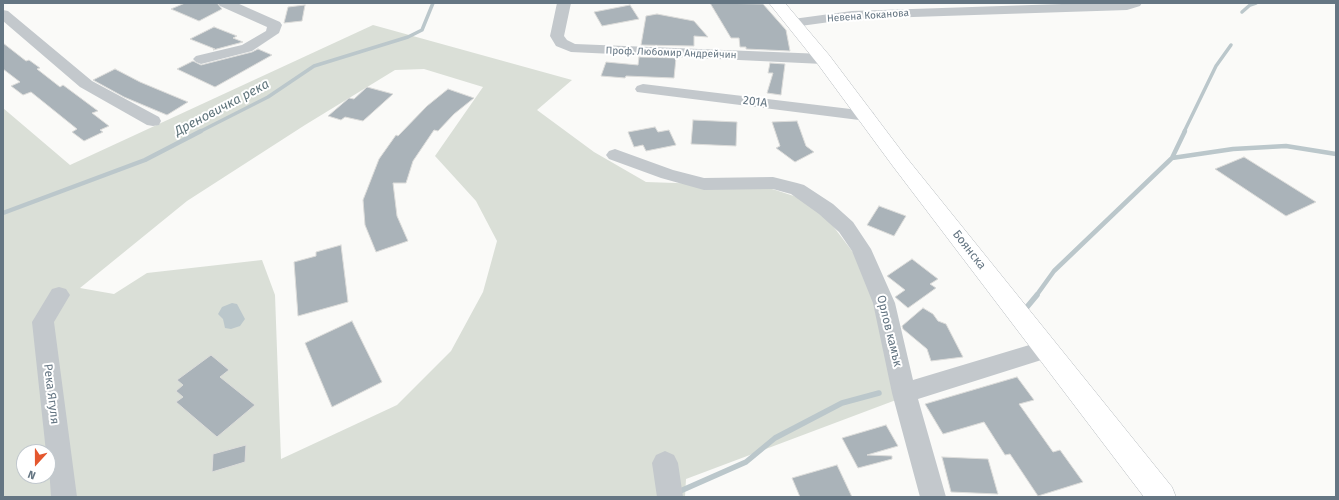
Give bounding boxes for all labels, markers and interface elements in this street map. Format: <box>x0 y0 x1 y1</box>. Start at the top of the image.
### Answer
street label: Невена Коканова <box>827 7 909 25</box>
street label: Проф. Любомир Андрейчин <box>605 45 737 61</box>
water label: Дреновичка река <box>172 77 272 139</box>
street label: 201А <box>742 93 768 111</box>
street label: Боянска <box>949 227 989 273</box>
street label: Орлов камък <box>873 294 905 368</box>
street label: Река Ягуля <box>40 363 62 425</box>
north arrow <box>16 444 56 484</box>
text: N <box>26 467 38 482</box>

